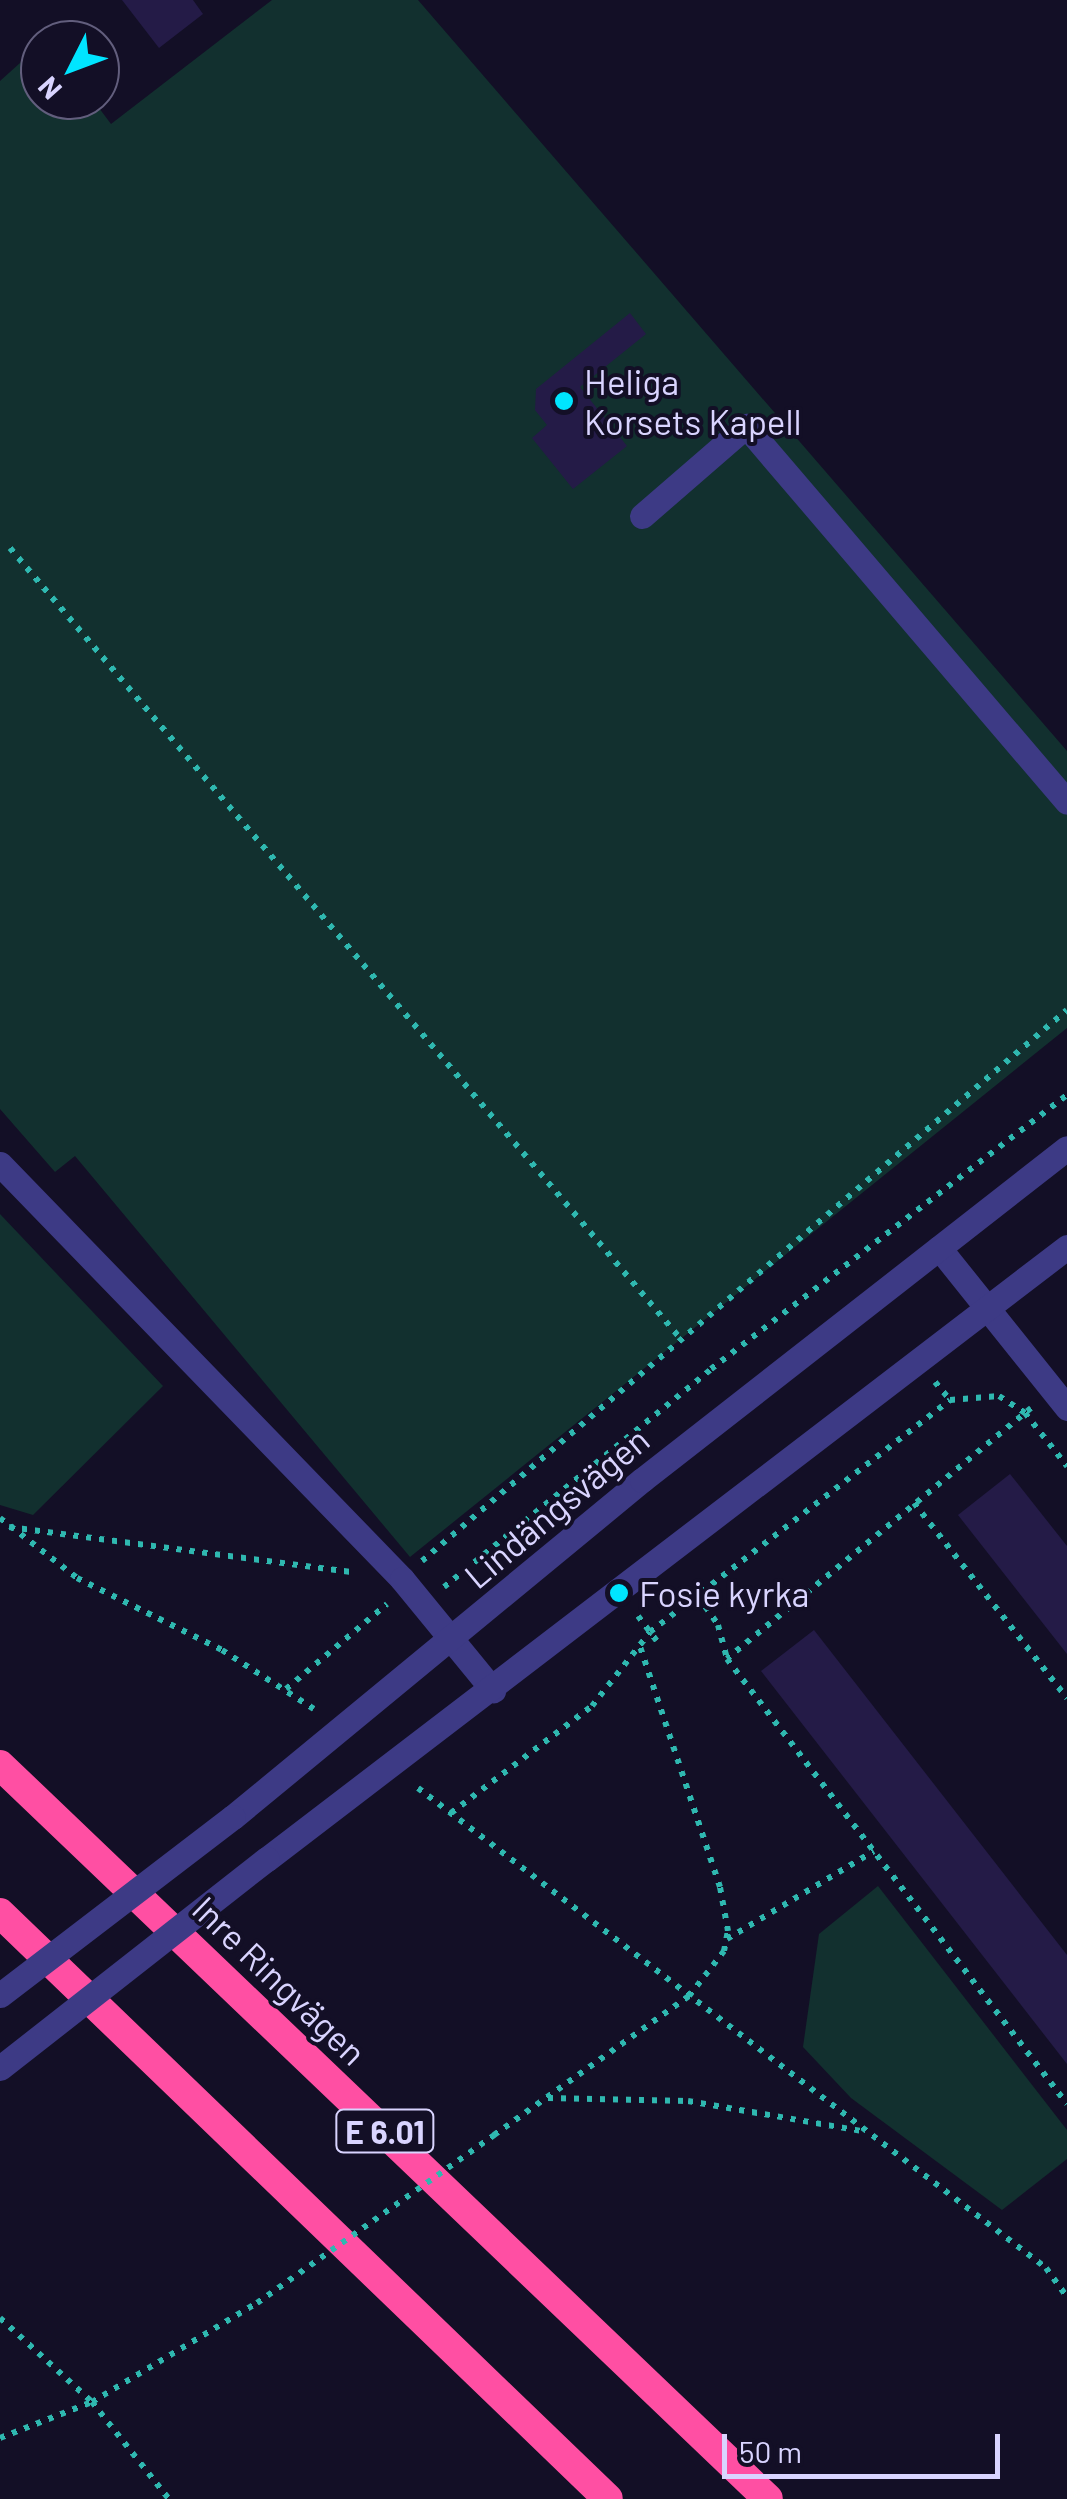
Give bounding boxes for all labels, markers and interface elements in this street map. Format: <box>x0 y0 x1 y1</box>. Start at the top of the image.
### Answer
north arrow <box>20 20 120 120</box>
text: N <box>30 70 68 107</box>
place label: Heliga Korsets Kapell <box>584 360 801 442</box>
marker: Heliga Korsets Kapell <box>553 390 575 412</box>
street label: Lindängsvägen <box>455 1418 657 1596</box>
place label: Fosie kyrka <box>639 1572 809 1614</box>
marker: Fosie kyrka <box>608 1582 630 1604</box>
street label: Inre Ringvägen <box>185 1887 375 2073</box>
road number: E 6.01 <box>335 2104 435 2158</box>
scale bar <box>727 2414 1004 2476</box>
text: 50 m <box>739 2433 802 2469</box>

